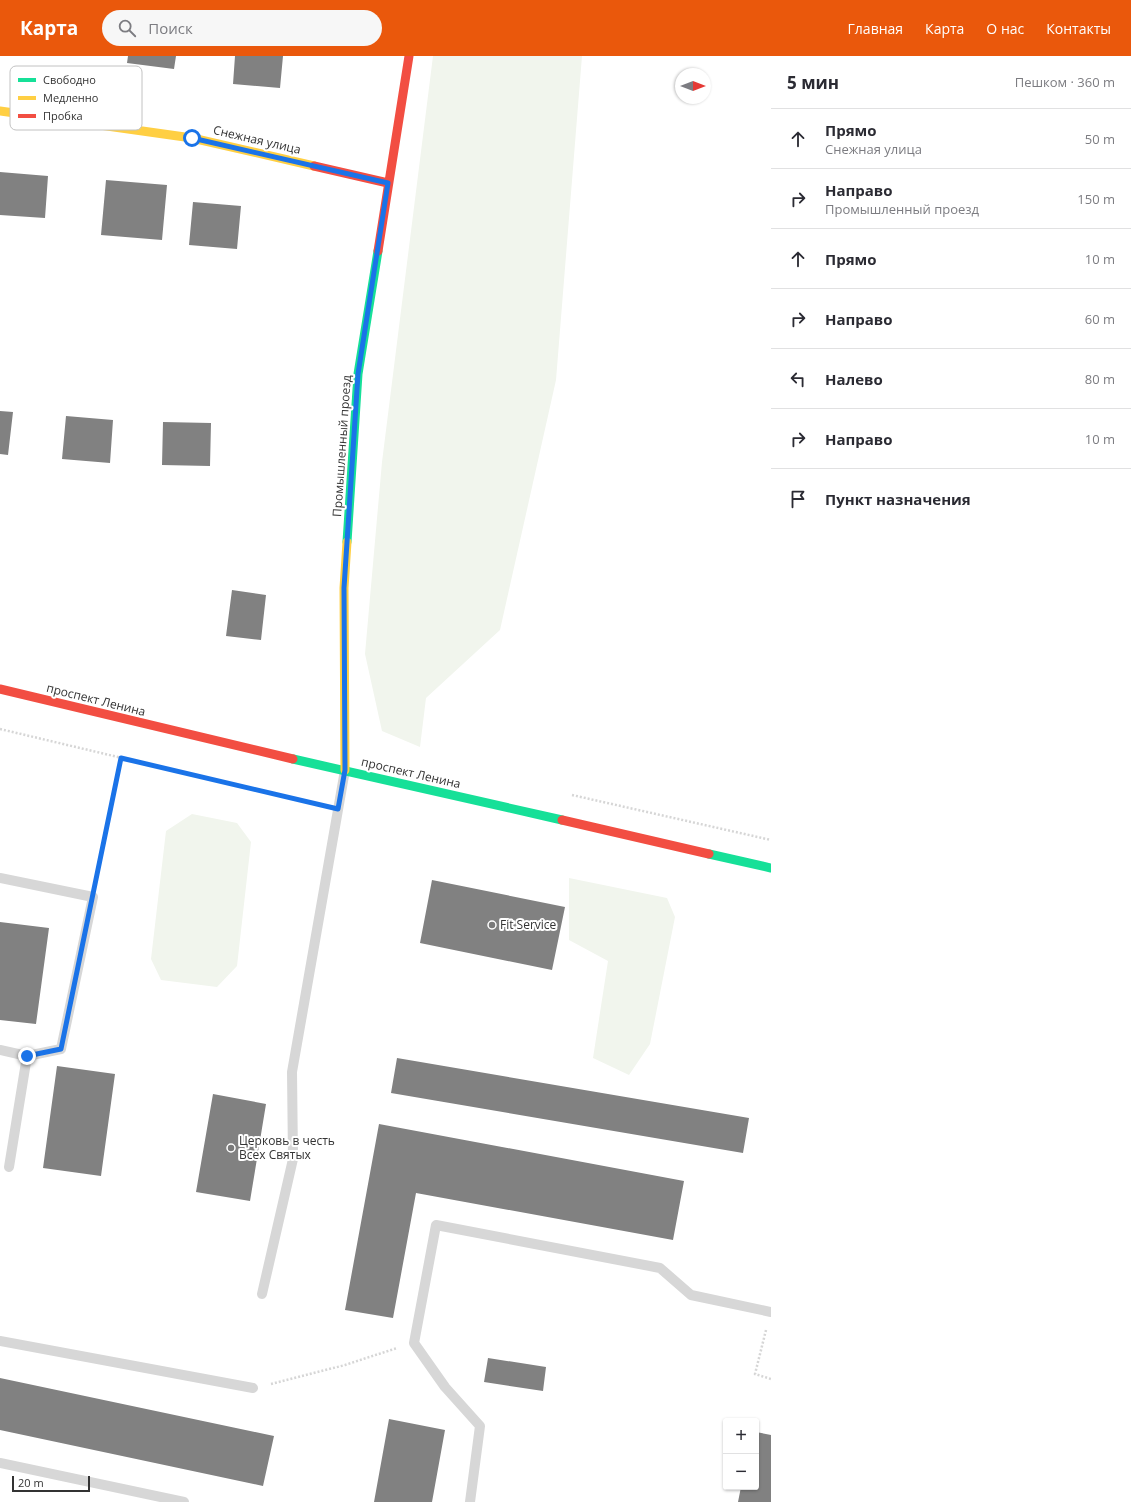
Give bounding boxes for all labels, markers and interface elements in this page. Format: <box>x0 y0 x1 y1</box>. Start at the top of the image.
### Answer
search box <box>102 10 382 46</box>
text: Карта <box>20 15 78 41</box>
icon: search <box>116 17 138 39</box>
text: Поиск <box>148 18 193 38</box>
text: Главная <box>848 19 903 38</box>
text: Карта <box>925 19 964 38</box>
text: О нас <box>986 19 1024 38</box>
text: Контакты <box>1046 19 1111 38</box>
legend <box>10 66 142 130</box>
north arrow <box>675 68 711 104</box>
text: 5 мин <box>787 71 839 94</box>
text: Свободно <box>43 72 96 87</box>
text: Пешком · 360 m <box>1015 73 1115 91</box>
text: Медленно <box>43 90 99 105</box>
text: Пробка <box>43 108 83 123</box>
text: Прямо <box>825 120 877 140</box>
street label: Снежная улица <box>212 121 303 158</box>
icon: ahead <box>787 128 809 150</box>
route start <box>183 129 201 147</box>
text: 50 m <box>1085 130 1115 148</box>
text: Снежная улица <box>825 140 922 158</box>
text: Направо <box>825 180 893 200</box>
icon: right <box>787 188 809 210</box>
text: 150 m <box>1077 190 1115 208</box>
text: Промышленный проезд <box>825 200 979 218</box>
icon: ahead <box>787 248 809 270</box>
text: Прямо <box>825 249 877 269</box>
text: 10 m <box>1085 250 1115 268</box>
icon: right <box>787 308 809 330</box>
text: Направо <box>825 309 893 329</box>
text: 60 m <box>1085 310 1115 328</box>
icon: left <box>787 368 809 390</box>
text: Налево <box>825 369 883 389</box>
text: 80 m <box>1085 370 1115 388</box>
street label: Промышленный проезд <box>328 374 355 517</box>
icon: right <box>787 428 809 450</box>
text: Направо <box>825 429 893 449</box>
text: 10 m <box>1085 430 1115 448</box>
icon: arrive <box>787 488 809 510</box>
text: Пункт назначения <box>825 489 971 509</box>
street label: проспект Ленина <box>45 679 147 720</box>
street label: проспект Ленина <box>360 753 463 792</box>
place label: Fit Service <box>500 916 557 933</box>
marker: Fit Service <box>487 920 497 930</box>
route end <box>18 1047 36 1065</box>
place label: Церковь в честь Всех Святых <box>239 1132 335 1163</box>
marker: Церковь в честь Всех Святых <box>226 1143 236 1153</box>
map controls <box>723 1418 759 1490</box>
button: + <box>723 1418 759 1454</box>
button: − <box>723 1454 759 1490</box>
scale bar <box>12 1474 90 1493</box>
text: 20 m <box>18 1475 44 1490</box>

